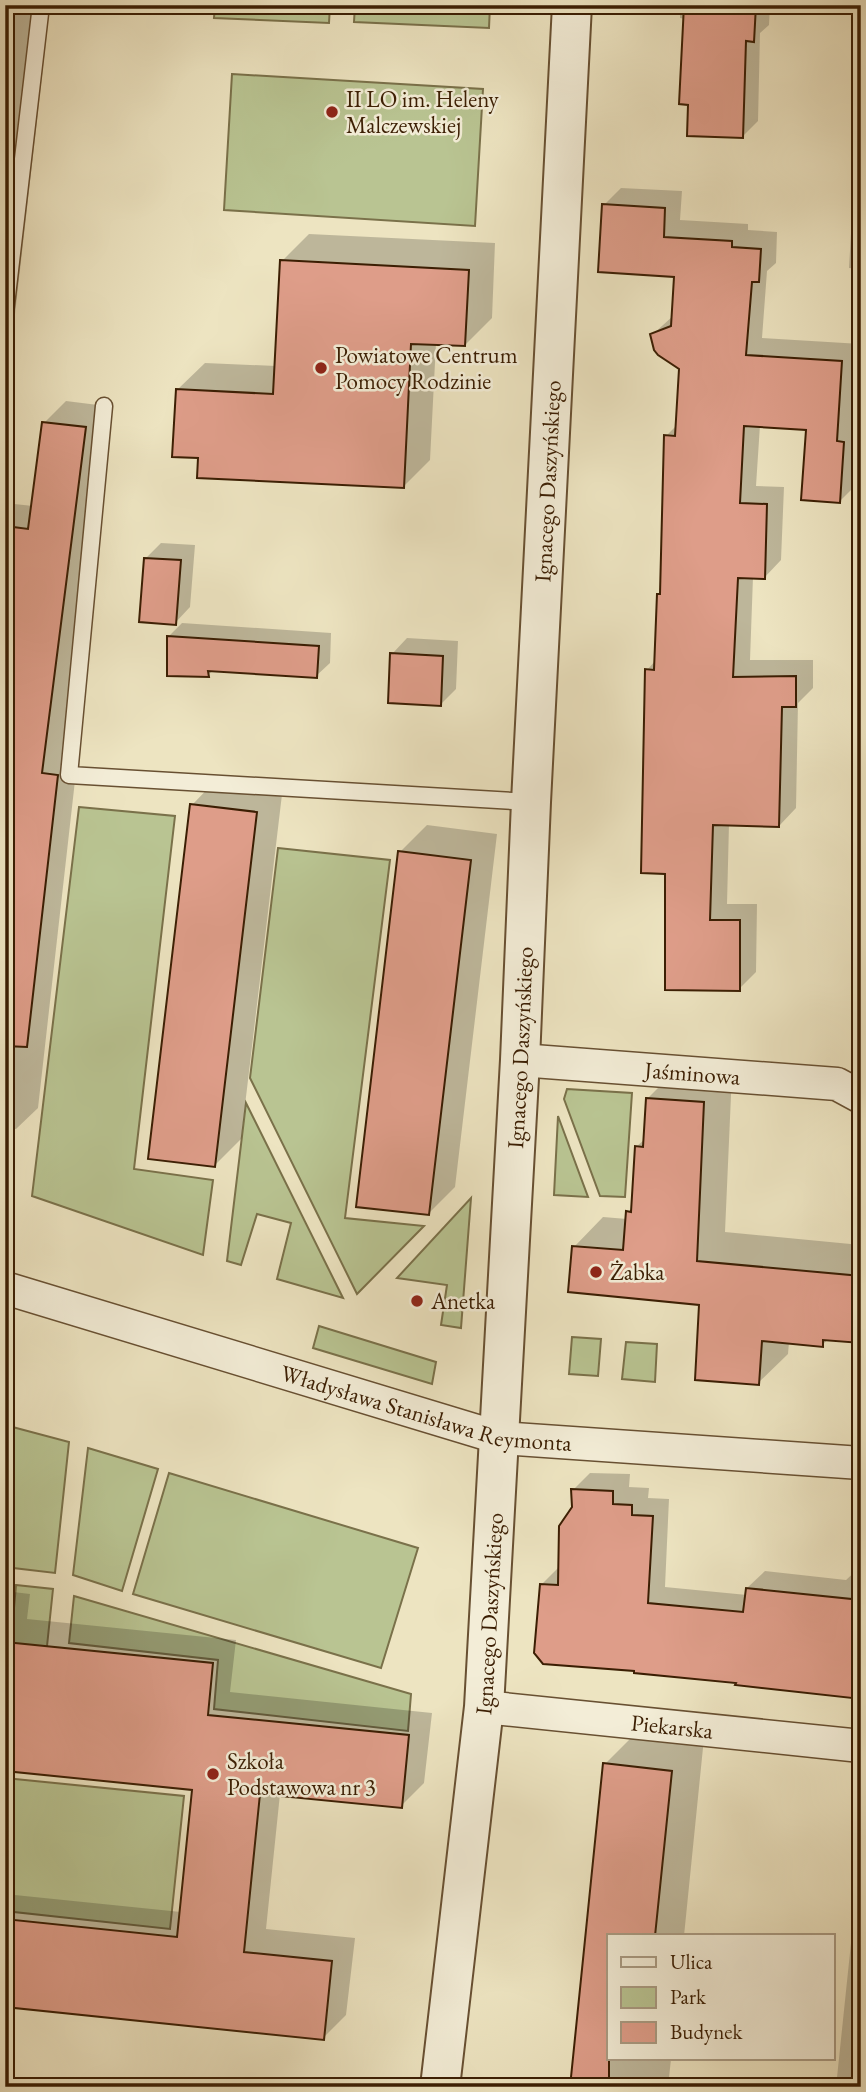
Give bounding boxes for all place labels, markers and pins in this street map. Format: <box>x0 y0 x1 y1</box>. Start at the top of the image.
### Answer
place label: II LO im. Heleny Malczewskiej <box>346 84 500 140</box>
marker: II LO im. Heleny Malczewskiej <box>324 104 340 120</box>
place label: Powiatowe Centrum Pomocy Rodzinie <box>335 340 518 396</box>
marker: Powiatowe Centrum Pomocy Rodzinie <box>313 360 329 376</box>
place label: Żabka <box>610 1257 665 1287</box>
marker: Żabka <box>588 1264 604 1280</box>
place label: Anetka <box>430 1286 496 1316</box>
marker: Anetka <box>409 1293 425 1309</box>
place label: Szkoła Podstawowa nr 3 <box>227 1746 376 1802</box>
marker: Szkoła Podstawowa nr 3 <box>205 1766 221 1782</box>

